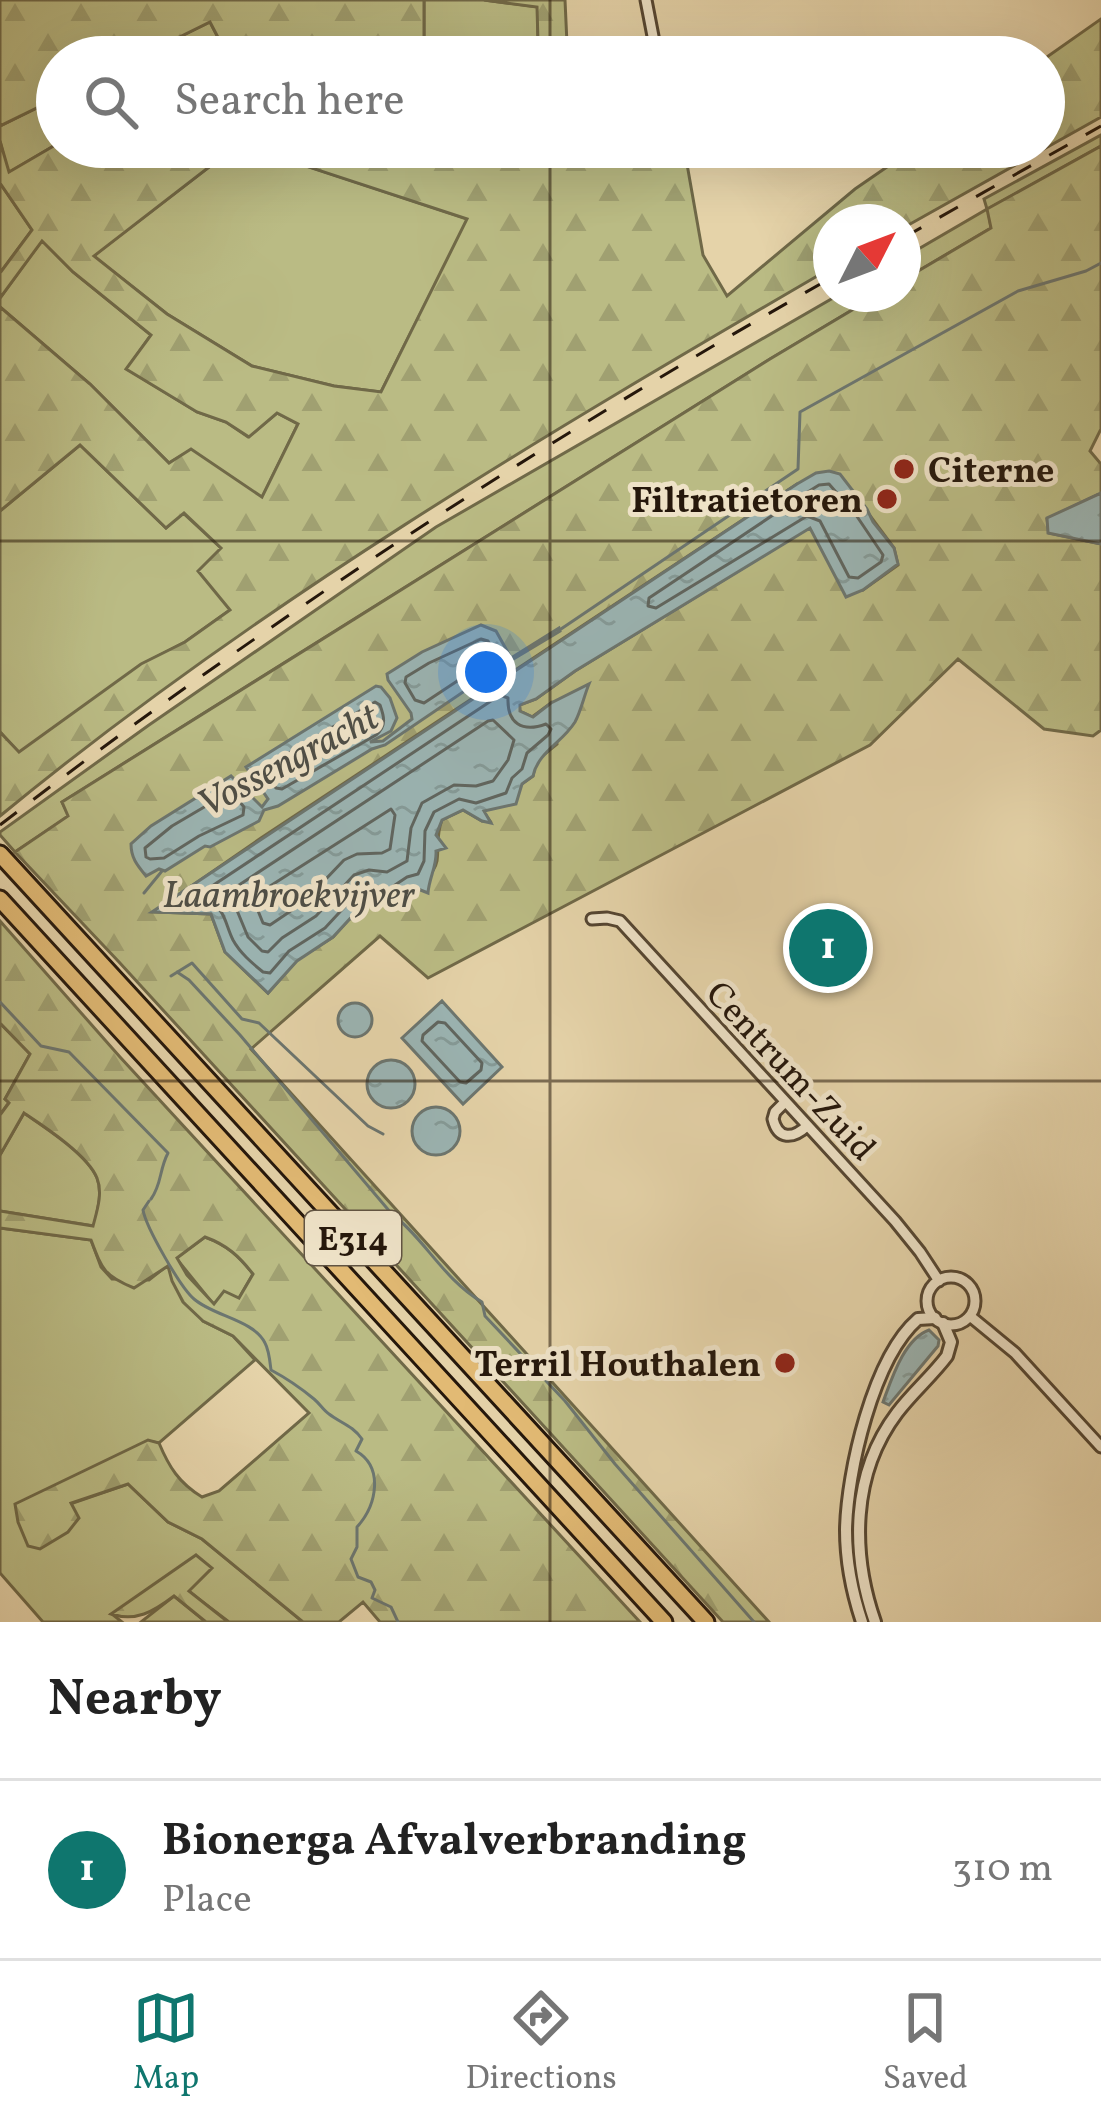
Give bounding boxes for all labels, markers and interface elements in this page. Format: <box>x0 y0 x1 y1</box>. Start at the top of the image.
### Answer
search box <box>36 36 1065 168</box>
icon: search <box>78 69 144 135</box>
text: Search here <box>174 71 405 134</box>
north arrow <box>813 204 921 312</box>
place label: Citerne <box>928 448 1054 498</box>
marker: Citerne <box>891 456 917 482</box>
place label: Filtratietoren <box>631 478 863 528</box>
marker: Filtratietoren <box>874 486 900 512</box>
your location <box>456 642 516 702</box>
water label: Vossengracht <box>189 691 390 833</box>
water label: Laambroekvijver <box>163 870 416 924</box>
pin: 1 <box>789 903 867 993</box>
street label: Centrum-Zuid <box>692 972 886 1174</box>
road number: E314 <box>305 1211 401 1265</box>
place label: Terril Houthalen <box>474 1342 761 1392</box>
marker: Terril Houthalen <box>772 1350 798 1376</box>
text: Nearby <box>48 1665 222 1736</box>
text: Bionerga Afvalverbranding <box>162 1811 747 1874</box>
text: 1 <box>79 1843 95 1897</box>
text: 310 m <box>952 1843 1053 1897</box>
text: Place <box>162 1874 252 1928</box>
tab: Map <box>133 1985 199 2103</box>
tab: Directions <box>465 1985 617 2103</box>
tab: Saved <box>883 1985 968 2103</box>

